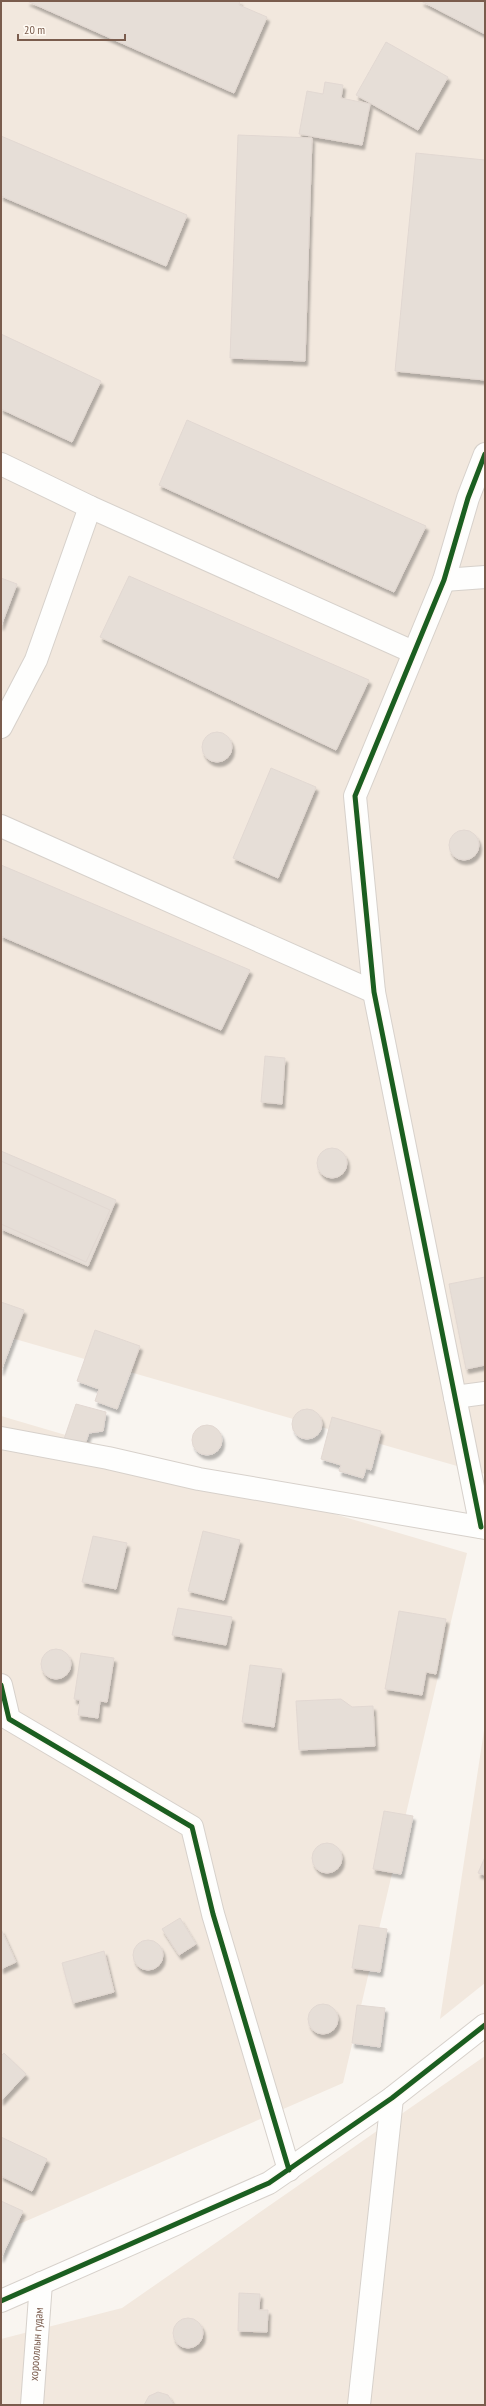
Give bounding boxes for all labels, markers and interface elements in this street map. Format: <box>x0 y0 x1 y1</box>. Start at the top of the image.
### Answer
scale bar <box>18 16 125 42</box>
text: 20 m <box>24 22 45 37</box>
street label: хорооллын гудам <box>26 2307 46 2382</box>

